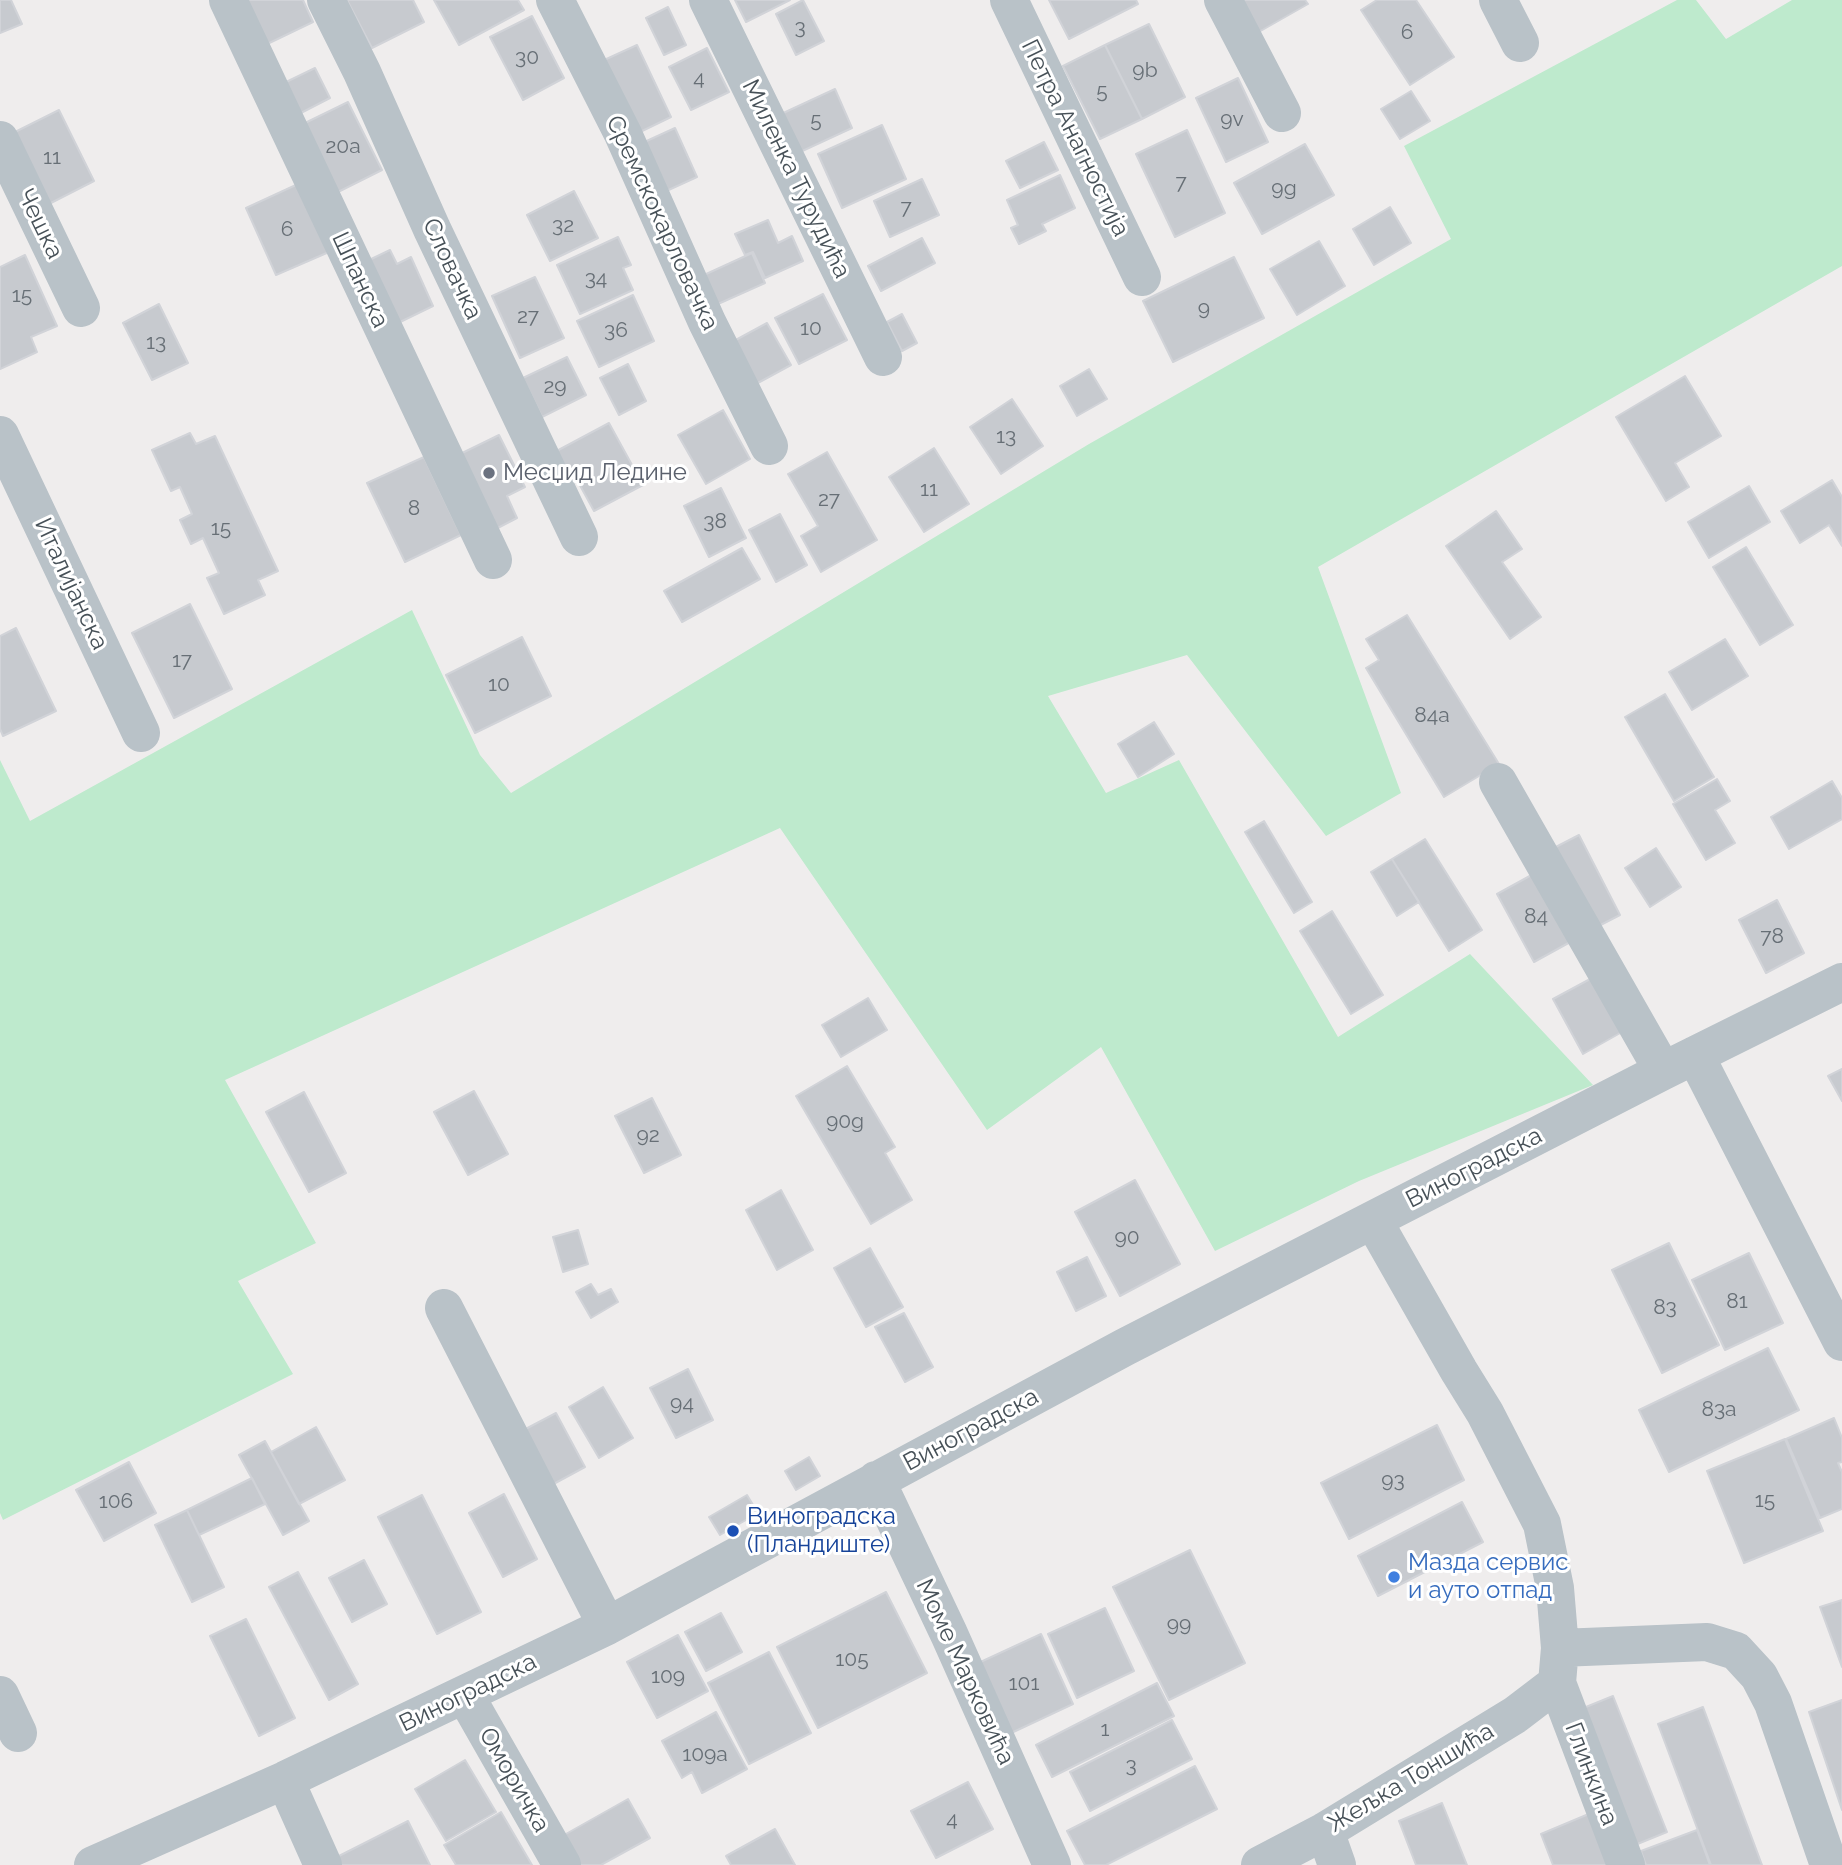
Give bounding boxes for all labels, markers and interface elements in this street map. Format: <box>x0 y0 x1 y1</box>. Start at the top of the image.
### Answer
house number: 3 <box>794 15 806 41</box>
house number: 6 <box>1401 20 1413 46</box>
street label: Петра Анагностија <box>1015 35 1135 241</box>
house number: 30 <box>515 45 539 71</box>
house number: 9b <box>1132 58 1158 84</box>
house number: 4 <box>693 66 705 92</box>
street label: Миленка Турудића <box>735 75 857 283</box>
house number: 5 <box>1096 79 1108 105</box>
house number: 9v <box>1220 107 1244 133</box>
house number: 5 <box>810 108 822 134</box>
street label: Сремскокарловачка <box>600 111 724 335</box>
house number: 20a <box>325 134 361 160</box>
house number: 11 <box>43 145 61 171</box>
house number: 7 <box>1175 170 1187 196</box>
house number: 9g <box>1271 176 1297 202</box>
street label: Чешка <box>11 184 69 264</box>
house number: 7 <box>900 195 912 221</box>
house number: 32 <box>552 213 574 239</box>
street label: Словачка <box>416 214 488 324</box>
house number: 6 <box>281 217 293 243</box>
street label: Шпанска <box>325 228 395 332</box>
house number: 34 <box>585 266 607 292</box>
house number: 15 <box>12 283 32 309</box>
house number: 9 <box>1198 296 1210 322</box>
house number: 27 <box>517 304 539 330</box>
house number: 10 <box>800 316 822 342</box>
house number: 36 <box>604 318 628 344</box>
house number: 13 <box>146 330 166 356</box>
house number: 29 <box>543 374 567 400</box>
house number: 13 <box>996 424 1016 450</box>
place label: Месџид Ледине <box>503 459 687 487</box>
marker: Месџид Ледине <box>481 465 497 481</box>
house number: 11 <box>920 477 938 503</box>
house number: 27 <box>818 487 840 513</box>
house number: 8 <box>408 496 420 522</box>
house number: 38 <box>703 509 727 535</box>
street label: Италијанска <box>28 514 114 654</box>
house number: 15 <box>211 516 231 542</box>
house number: 17 <box>172 648 192 674</box>
house number: 10 <box>488 672 510 698</box>
house number: 84a <box>1414 703 1450 729</box>
house number: 84 <box>1524 904 1548 930</box>
house number: 78 <box>1760 924 1784 950</box>
house number: 90g <box>826 1109 864 1135</box>
street label: Виноградска <box>1401 1121 1547 1215</box>
house number: 92 <box>636 1123 660 1149</box>
house number: 90 <box>1114 1225 1140 1251</box>
house number: 81 <box>1726 1289 1748 1315</box>
house number: 83 <box>1653 1295 1677 1321</box>
street label: Виноградска <box>899 1382 1043 1478</box>
house number: 94 <box>670 1391 694 1417</box>
house number: 83a <box>1701 1397 1737 1423</box>
house number: 93 <box>1381 1468 1405 1494</box>
house number: 15 <box>1755 1488 1775 1514</box>
house number: 106 <box>99 1489 133 1515</box>
place label: Виноградска (Пландиште) <box>747 1503 896 1559</box>
marker: Виноградска (Пландиште) <box>725 1523 741 1539</box>
place label: Мазда сервис и ауто отпад <box>1408 1549 1568 1605</box>
marker: Мазда сервис и ауто отпад <box>1386 1569 1402 1585</box>
street label: Моме Марковића <box>909 1575 1021 1769</box>
house number: 99 <box>1167 1612 1191 1638</box>
street label: Виноградска <box>395 1647 541 1739</box>
house number: 105 <box>835 1647 869 1673</box>
house number: 109 <box>651 1664 685 1690</box>
house number: 101 <box>1009 1671 1039 1697</box>
house number: 1 <box>1101 1717 1109 1743</box>
street label: Жељка Тоншића <box>1323 1717 1499 1839</box>
street label: Глинкина <box>1558 1718 1624 1830</box>
street label: Оморичка <box>473 1723 555 1837</box>
house number: 109a <box>682 1742 728 1768</box>
house number: 3 <box>1125 1753 1137 1779</box>
house number: 4 <box>946 1807 958 1833</box>

